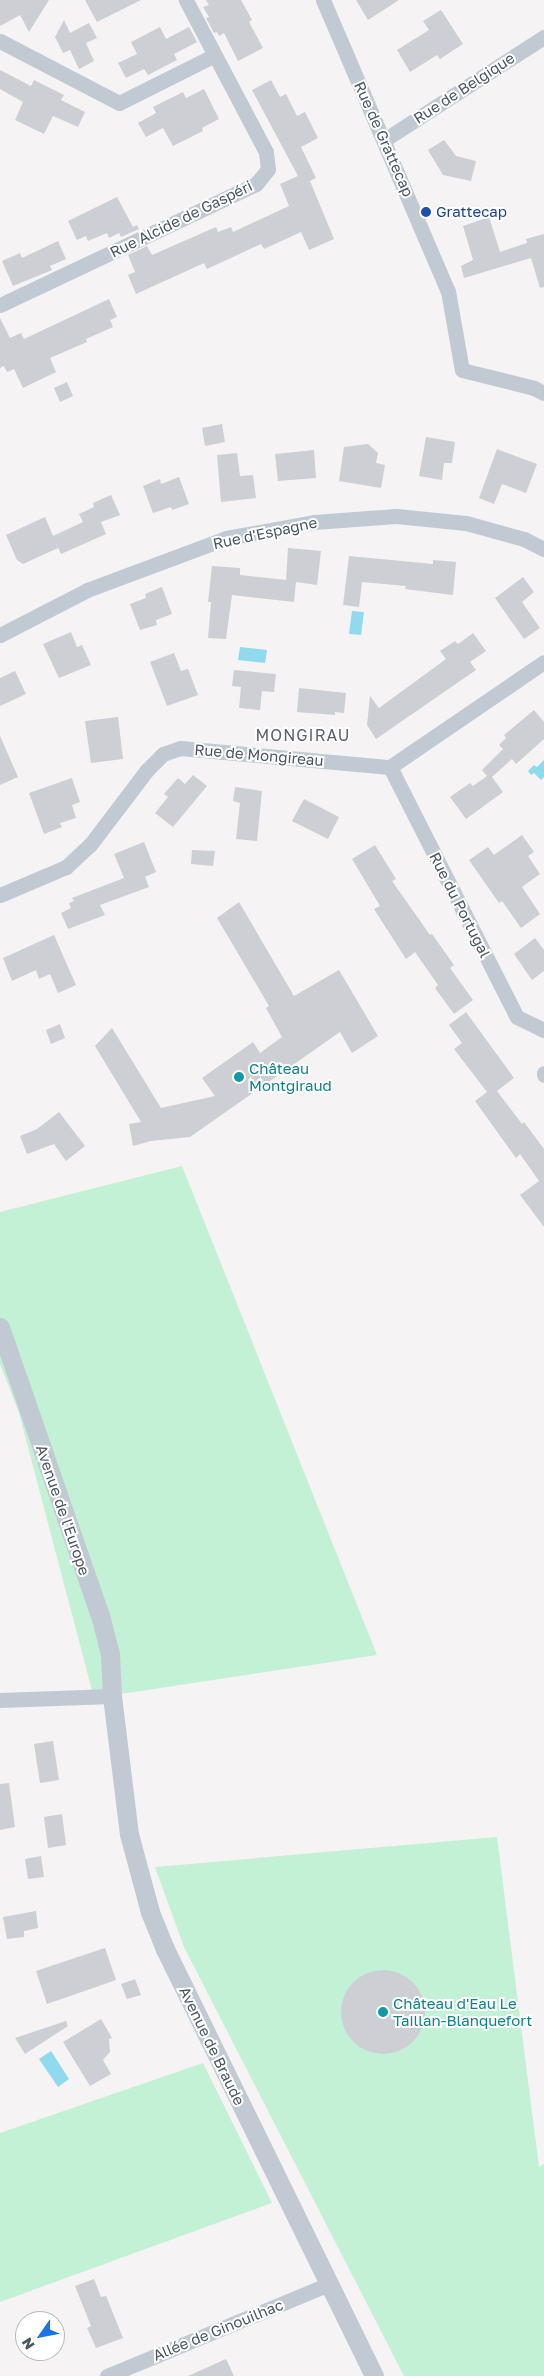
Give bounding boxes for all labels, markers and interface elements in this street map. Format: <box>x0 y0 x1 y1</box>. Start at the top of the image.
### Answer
street label: Rue de Belgique <box>410 49 518 127</box>
street label: Rue de Grattecap <box>351 79 417 199</box>
street label: Rue Alcide de Gaspéri <box>107 177 255 261</box>
place label: Grattecap <box>436 203 507 221</box>
marker: Grattecap <box>420 206 432 218</box>
street label: Rue d'Espagne <box>211 513 319 553</box>
district label: MONGIRAU <box>255 725 351 745</box>
street label: Rue de Mongireau <box>194 740 324 770</box>
street label: Rue du Portugal <box>426 849 494 961</box>
place label: Château Montgiraud <box>249 1059 332 1094</box>
marker: Château Montgiraud <box>233 1071 245 1083</box>
street label: Avenue de l'Europe <box>32 1442 94 1578</box>
street label: Avenue de Braude <box>176 1984 248 2108</box>
place label: Château d'Eau Le Taillan-Blanquefort <box>393 1994 532 2029</box>
marker: Château d'Eau Le Taillan-Blanquefort <box>377 2006 389 2018</box>
street label: Allée de Ginouilhac <box>150 2296 286 2364</box>
north arrow <box>15 2311 65 2361</box>
text: N <box>18 2335 38 2353</box>

